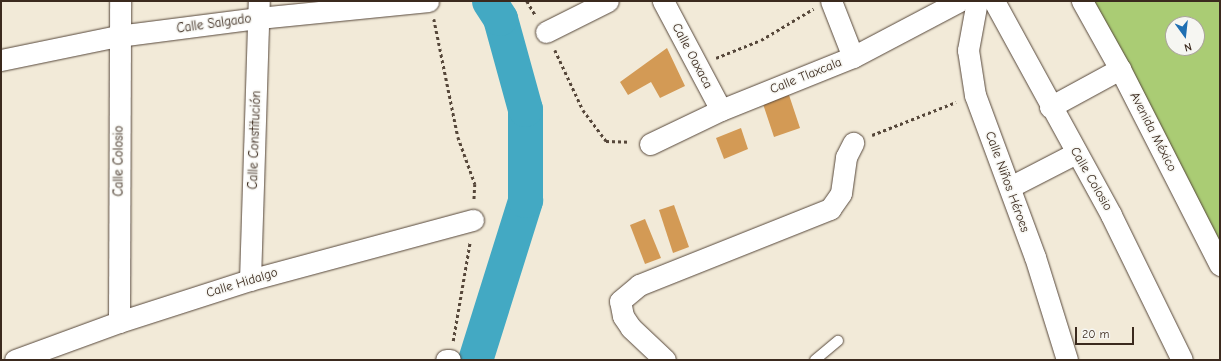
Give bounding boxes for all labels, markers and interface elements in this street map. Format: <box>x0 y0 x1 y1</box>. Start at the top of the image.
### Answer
street label: Calle Salgado <box>176 11 252 37</box>
north arrow <box>1165 16 1205 56</box>
street label: Calle Oaxaca <box>668 21 716 91</box>
text: N <box>1183 40 1193 54</box>
street label: Calle Tlaxcala <box>768 55 844 97</box>
street label: Calle Constitución <box>245 90 265 190</box>
street label: Avenida México <box>1126 90 1180 174</box>
street label: Calle Colosio <box>111 126 127 196</box>
street label: Calle Niños Héroes <box>982 129 1032 235</box>
street label: Calle Colosio <box>1067 144 1115 214</box>
street label: Calle Hidalgo <box>204 265 280 301</box>
scale bar <box>1077 319 1136 345</box>
text: 20 m <box>1082 327 1110 341</box>

